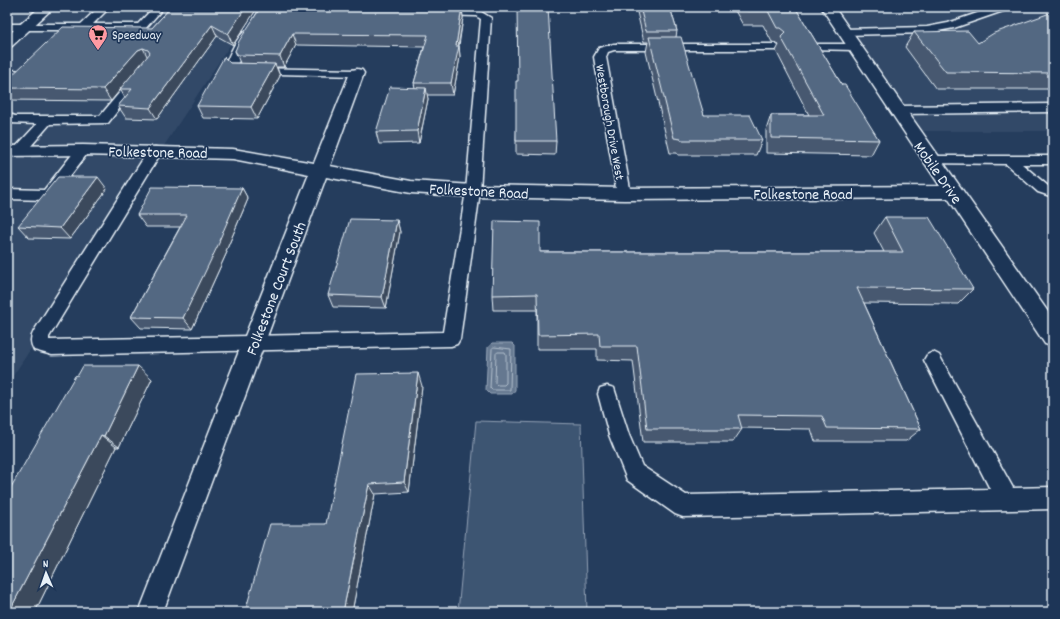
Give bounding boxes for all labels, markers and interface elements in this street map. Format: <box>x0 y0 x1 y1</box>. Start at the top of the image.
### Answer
supermarket icon: Speedway <box>87 23 109 51</box>
place label: Speedway <box>112 27 162 46</box>
street label: Westborough Drive West <box>589 63 628 182</box>
street label: Mobile Drive <box>907 137 967 209</box>
street label: Folkestone Road <box>108 141 208 166</box>
street label: Folkestone Road <box>429 178 529 207</box>
street label: Folkestone Road <box>753 184 853 207</box>
street label: Folkestone Court South <box>241 219 313 359</box>
north arrow <box>26 553 66 593</box>
text: N <box>43 557 49 573</box>

